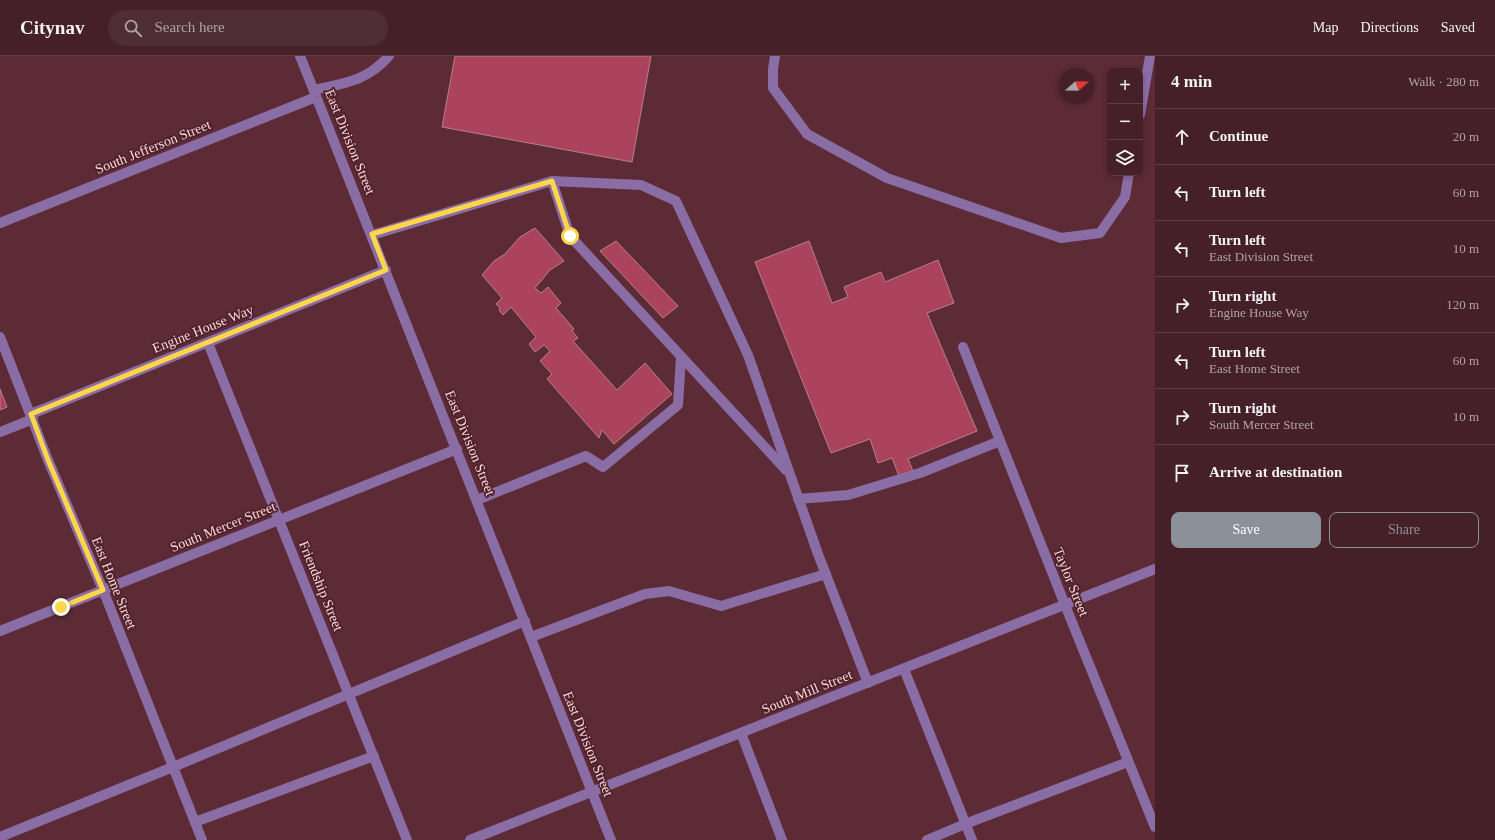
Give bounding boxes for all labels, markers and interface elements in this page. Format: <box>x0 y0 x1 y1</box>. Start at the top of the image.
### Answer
search box <box>108 10 388 46</box>
text: Citynav <box>20 17 84 38</box>
icon: search <box>122 17 144 39</box>
text: Search here <box>154 19 225 35</box>
text: Map <box>1313 20 1338 35</box>
text: Directions <box>1360 20 1419 35</box>
text: Saved <box>1441 20 1475 35</box>
north arrow <box>1059 68 1095 104</box>
map controls <box>1107 68 1143 176</box>
button: + <box>1107 68 1143 104</box>
text: 4 min <box>1171 72 1212 91</box>
text: Walk · 280 m <box>1408 74 1479 89</box>
street label: East Division Street <box>322 87 378 197</box>
button: − <box>1107 104 1143 140</box>
street label: South Jefferson Street <box>93 117 213 177</box>
icon: ahead <box>1171 126 1193 148</box>
text: Continue <box>1209 128 1268 144</box>
text: 20 m <box>1453 129 1479 144</box>
button: layers <box>1107 140 1143 176</box>
icon: left <box>1171 182 1193 204</box>
text: Turn left <box>1209 184 1266 200</box>
text: 60 m <box>1453 185 1479 200</box>
route start <box>561 227 579 245</box>
text: Turn left <box>1209 232 1266 248</box>
icon: left <box>1171 238 1193 260</box>
text: 10 m <box>1453 241 1479 256</box>
text: East Division Street <box>1209 249 1313 264</box>
text: Turn right <box>1209 288 1276 304</box>
icon: right <box>1171 294 1193 316</box>
text: 120 m <box>1446 297 1479 312</box>
street label: Engine House Way <box>150 302 256 356</box>
text: Engine House Way <box>1209 305 1309 320</box>
text: Turn left <box>1209 344 1266 360</box>
icon: left <box>1171 350 1193 372</box>
text: 60 m <box>1453 353 1479 368</box>
text: East Home Street <box>1209 361 1300 376</box>
street label: East Division Street <box>442 388 498 498</box>
text: Turn right <box>1209 400 1276 416</box>
icon: right <box>1171 406 1193 428</box>
text: 10 m <box>1453 409 1479 424</box>
text: South Mercer Street <box>1209 417 1314 432</box>
icon: arrive <box>1171 462 1193 484</box>
text: Arrive at destination <box>1209 464 1342 480</box>
street label: South Mercer Street <box>168 499 278 555</box>
button: Save <box>1171 512 1321 548</box>
button: Share <box>1329 512 1479 548</box>
street label: East Home Street <box>89 535 139 631</box>
street label: Friendship Street <box>296 539 346 633</box>
street label: Taylor Street <box>1050 546 1092 619</box>
route end <box>52 598 70 616</box>
street label: South Mill Street <box>759 667 855 717</box>
street label: East Division Street <box>560 689 616 799</box>

